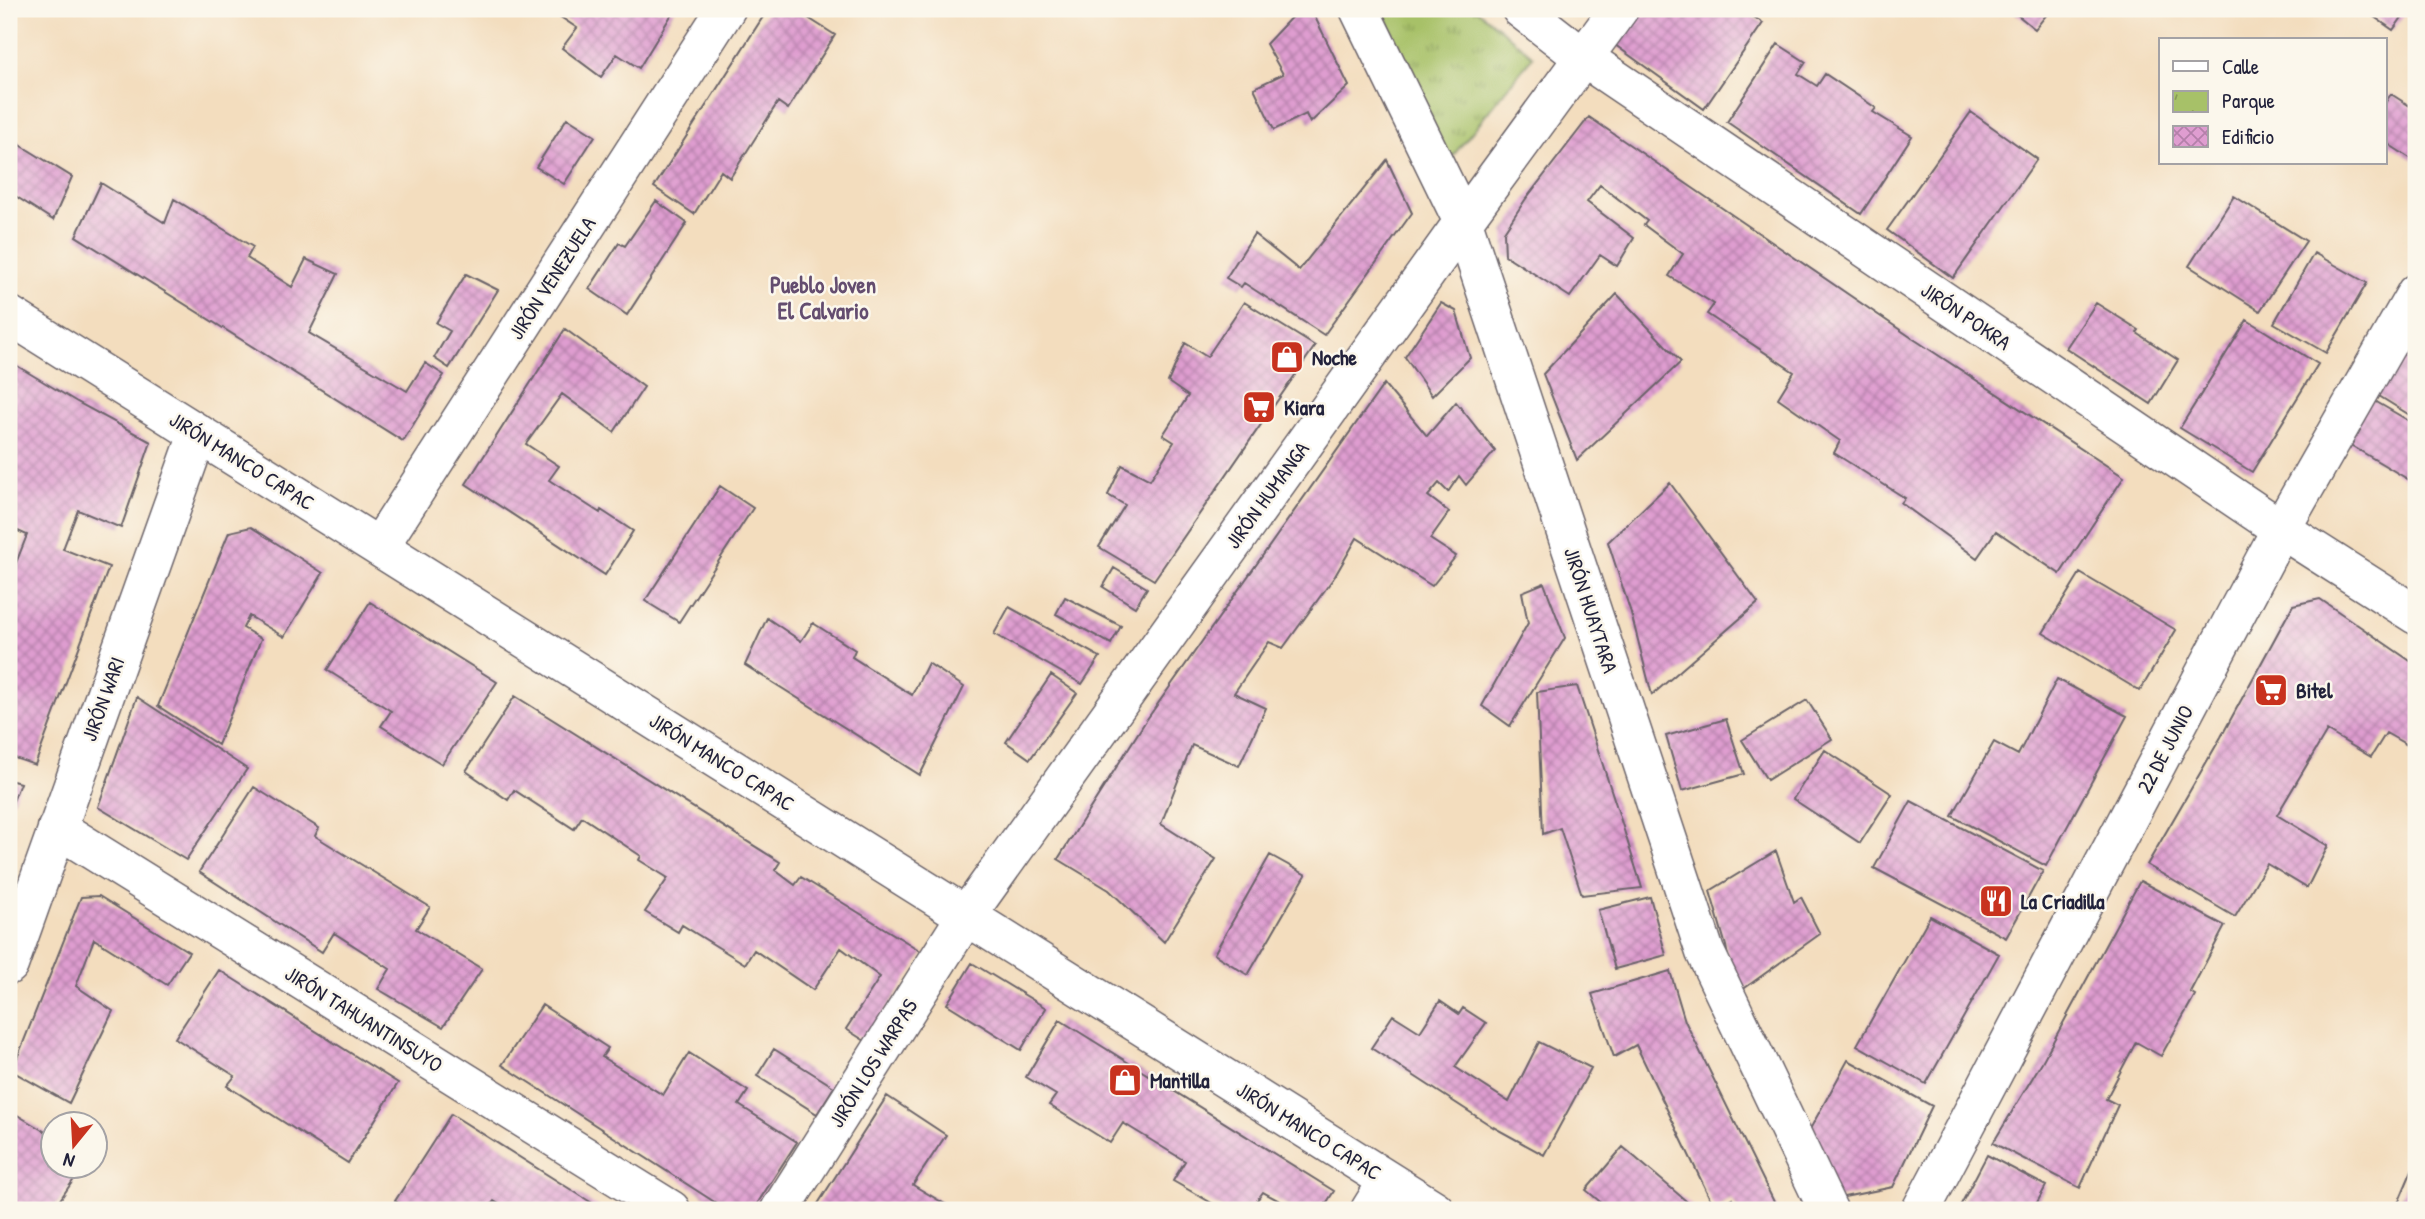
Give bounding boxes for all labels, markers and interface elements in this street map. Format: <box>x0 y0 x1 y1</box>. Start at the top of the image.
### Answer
legend <box>2159 38 2386 164</box>
text: Calle <box>2222 52 2259 81</box>
text: Parque <box>2222 86 2275 115</box>
text: Edificio <box>2222 122 2274 151</box>
street label: JIRÓN VENEZUELA <box>501 211 603 345</box>
district label: Pueblo Joven El Calvario <box>770 269 876 326</box>
street label: JIRÓN POKRA <box>1915 275 2017 357</box>
shop icon: Noche <box>1268 338 1306 376</box>
place label: Noche <box>1312 343 1358 372</box>
supermarket icon: Kiara <box>1240 388 1278 426</box>
place label: Kiara <box>1284 393 1325 422</box>
street label: JIRÓN MANCO CAPAC <box>164 405 320 517</box>
street label: JIRÓN HUMANGA <box>1218 436 1316 554</box>
street label: JIRÓN HUAYTARA <box>1557 543 1625 677</box>
street label: JIRÓN WARI <box>74 653 132 745</box>
supermarket icon: Bitel <box>2252 671 2290 709</box>
place label: Bitel <box>2296 676 2333 705</box>
street label: 22 DE JUNIO <box>2130 700 2200 798</box>
street label: JIRÓN MANCO CAPAC <box>644 706 800 818</box>
restaurant icon: La Criadilla <box>1977 882 2015 920</box>
place label: La Criadilla <box>2021 887 2105 916</box>
street label: JIRÓN TAHUANTINSUYO <box>280 959 448 1079</box>
street label: JIRÓN LOS WARPAS <box>822 993 924 1133</box>
shop icon: Mantilla <box>1106 1061 1144 1099</box>
place label: Mantilla <box>1150 1066 1210 1095</box>
street label: JIRÓN MANCO CAPAC <box>1231 1075 1387 1187</box>
north arrow <box>38 1110 108 1180</box>
text: N <box>60 1147 78 1175</box>

